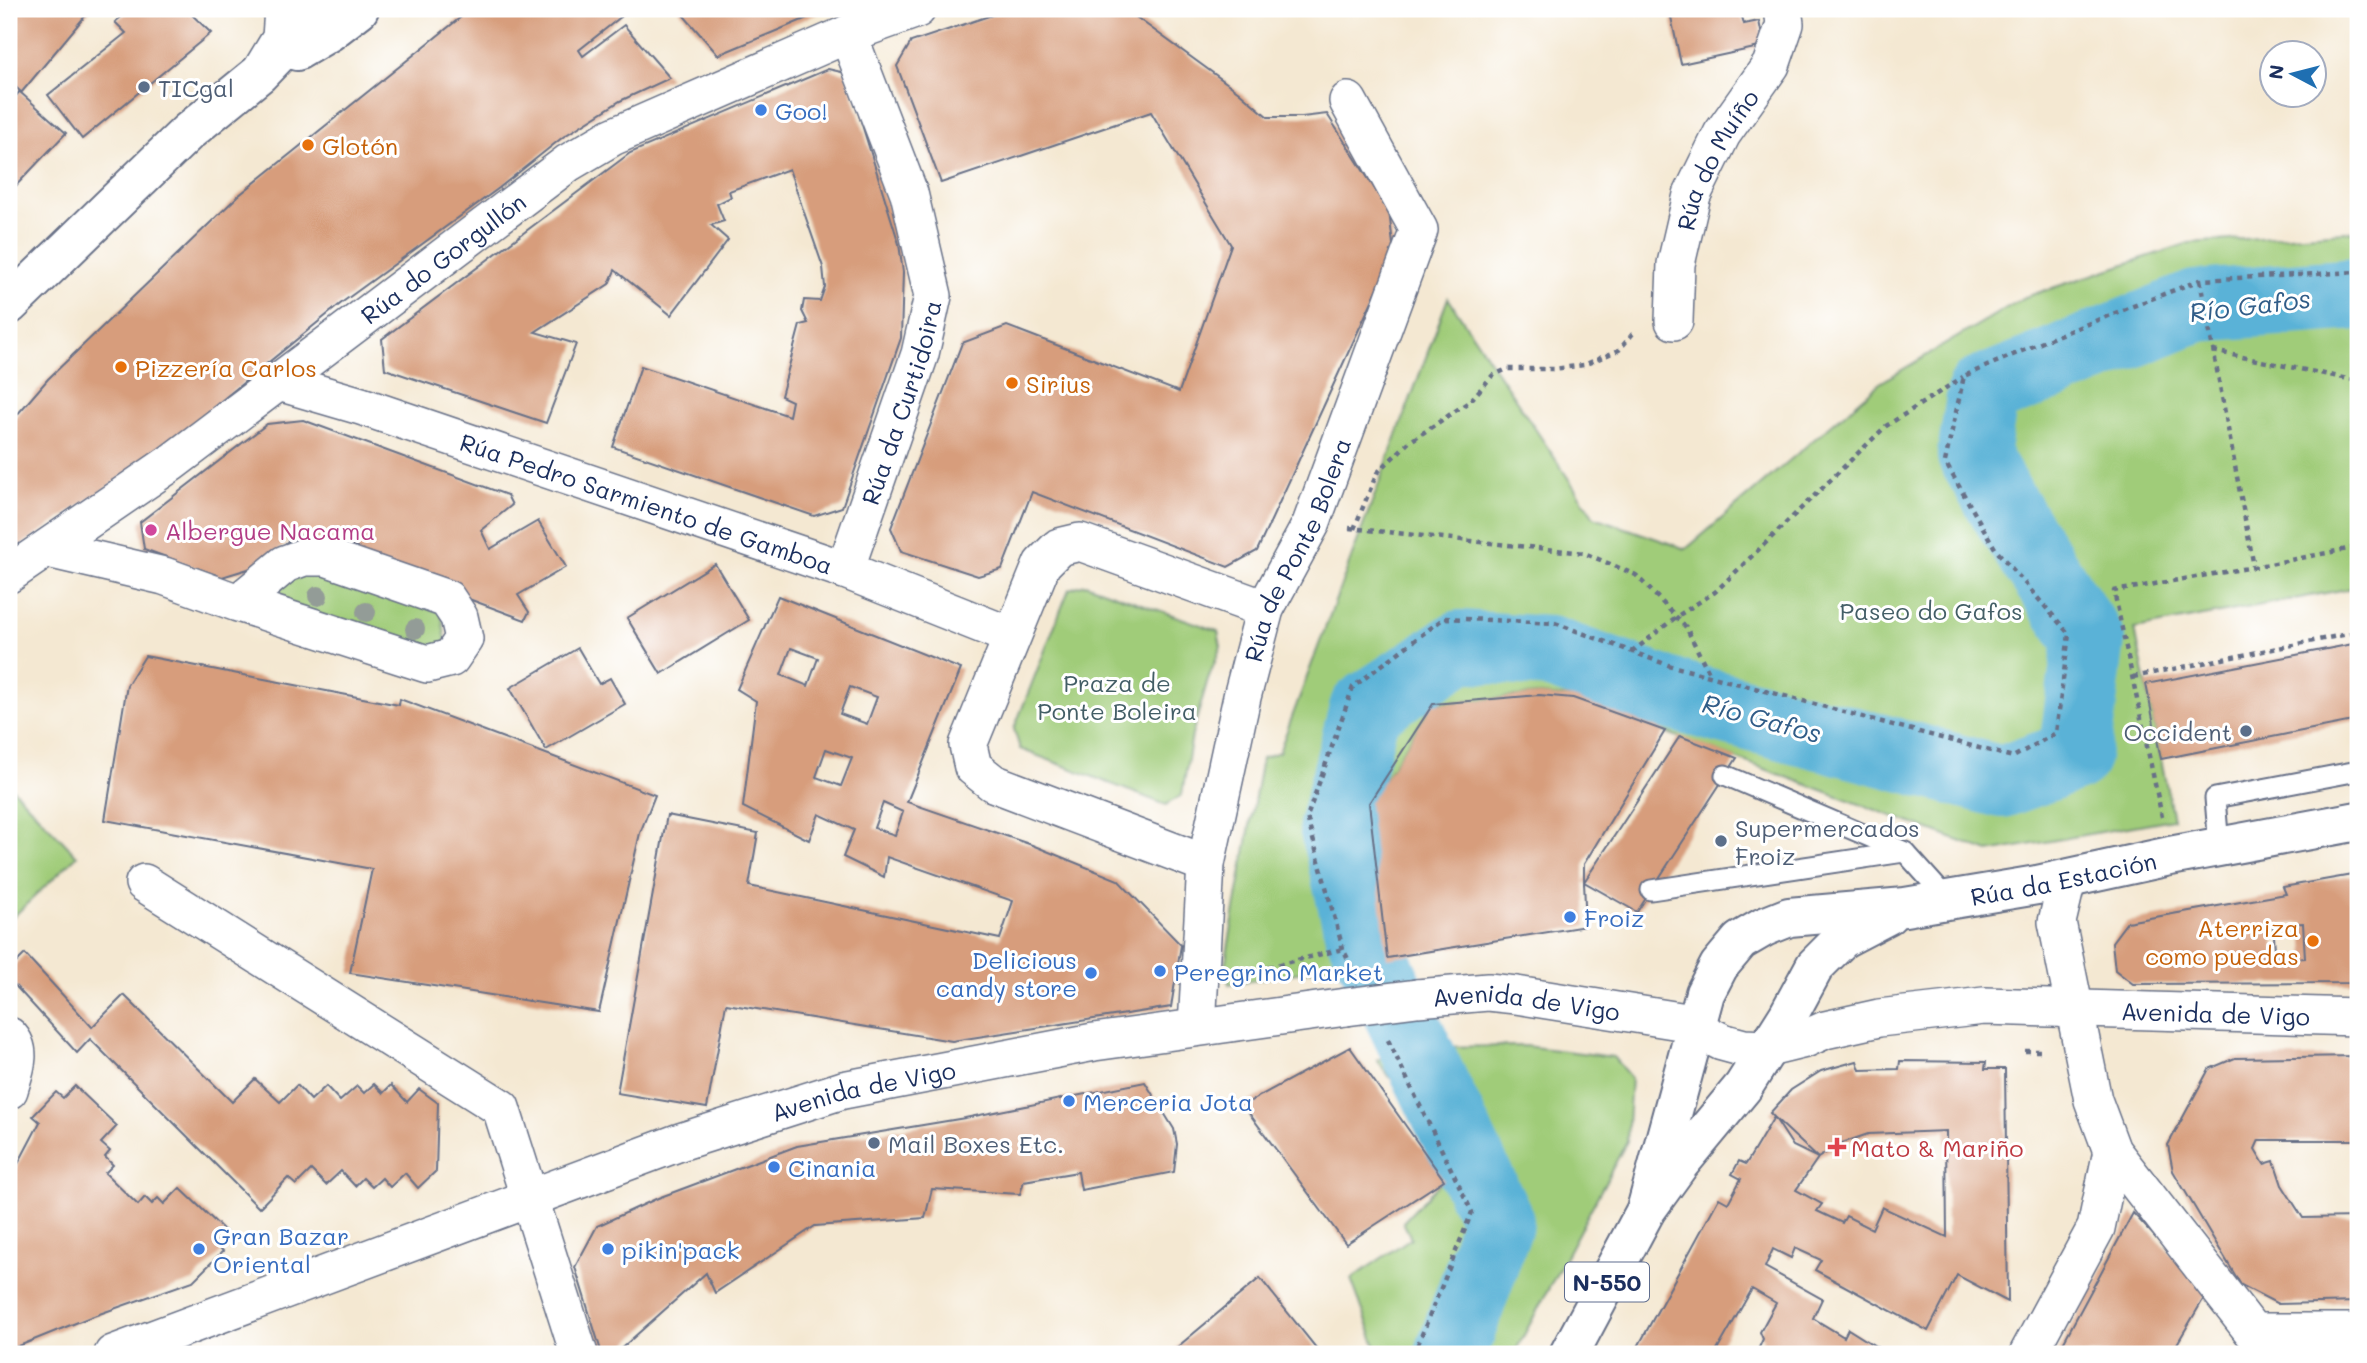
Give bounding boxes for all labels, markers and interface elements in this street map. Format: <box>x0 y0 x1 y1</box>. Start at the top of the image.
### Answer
north arrow <box>2258 38 2328 108</box>
text: N <box>2262 63 2289 81</box>
place label: TICgal <box>158 72 234 103</box>
marker: TICgal <box>136 79 152 95</box>
street label: Rúa do Muíño <box>1669 83 1765 233</box>
place label: Goo! <box>775 95 828 126</box>
marker: Goo! <box>753 102 769 118</box>
place label: Glotón <box>322 130 398 161</box>
marker: Glotón <box>300 137 316 153</box>
street label: Rúa do Gorgullón <box>354 185 532 330</box>
water label: Río Gafos <box>2187 281 2313 329</box>
street label: Rúa da Curtidoira <box>853 297 947 509</box>
place label: Pizzería Carlos <box>135 352 317 383</box>
marker: Pizzería Carlos <box>113 359 129 375</box>
place label: Sirius <box>1026 368 1091 399</box>
marker: Sirius <box>1004 375 1020 391</box>
street label: Rúa Pedro Sarmiento de Gamboa <box>456 425 837 580</box>
street label: Rúa de Ponte Bolera <box>1236 433 1357 665</box>
place label: Albergue Nacama <box>165 515 375 546</box>
marker: Albergue Nacama <box>143 522 159 538</box>
park label: Paseo do Gafos <box>1839 595 2023 626</box>
park label: Praza de Ponte Boleira <box>1037 667 1197 726</box>
water label: Río Gafos <box>1699 686 1825 750</box>
place label: Occident <box>2123 716 2232 747</box>
marker: Occident <box>2238 723 2254 739</box>
place label: Supermercados Froiz <box>1735 812 1920 871</box>
marker: Supermercados Froiz <box>1713 833 1729 849</box>
street label: Rúa da Estación <box>1968 844 2159 911</box>
place label: Froiz <box>1584 902 1644 933</box>
marker: Froiz <box>1562 909 1578 925</box>
place label: Aterriza como puedas <box>2145 912 2299 971</box>
marker: Aterriza como puedas <box>2305 933 2321 949</box>
place label: Delicious candy store <box>936 944 1077 1003</box>
place label: Peregrino Market <box>1174 956 1383 987</box>
marker: Peregrino Market <box>1152 963 1168 979</box>
marker: Delicious candy store <box>1083 965 1099 981</box>
street label: Avenida de Vigo <box>1431 977 1622 1027</box>
street label: Avenida de Vigo <box>2121 995 2310 1031</box>
street label: Avenida de Vigo <box>767 1053 958 1128</box>
place label: Merceria Jota <box>1083 1086 1253 1117</box>
marker: Merceria Jota <box>1061 1093 1077 1109</box>
place label: Mail Boxes Etc. <box>888 1128 1064 1159</box>
place label: Mato & Mariño <box>1851 1132 2024 1163</box>
marker: Mail Boxes Etc. <box>866 1135 882 1151</box>
marker: Mato & Mariño <box>1829 1139 1845 1155</box>
place label: Cinania <box>788 1152 876 1183</box>
marker: Cinania <box>766 1159 782 1175</box>
place label: Gran Bazar Oriental <box>213 1220 349 1279</box>
place label: pikin'pack <box>622 1234 739 1265</box>
marker: Gran Bazar Oriental <box>191 1241 207 1257</box>
marker: pikin'pack <box>600 1241 616 1257</box>
road number: N-550 <box>1565 1262 1649 1302</box>

